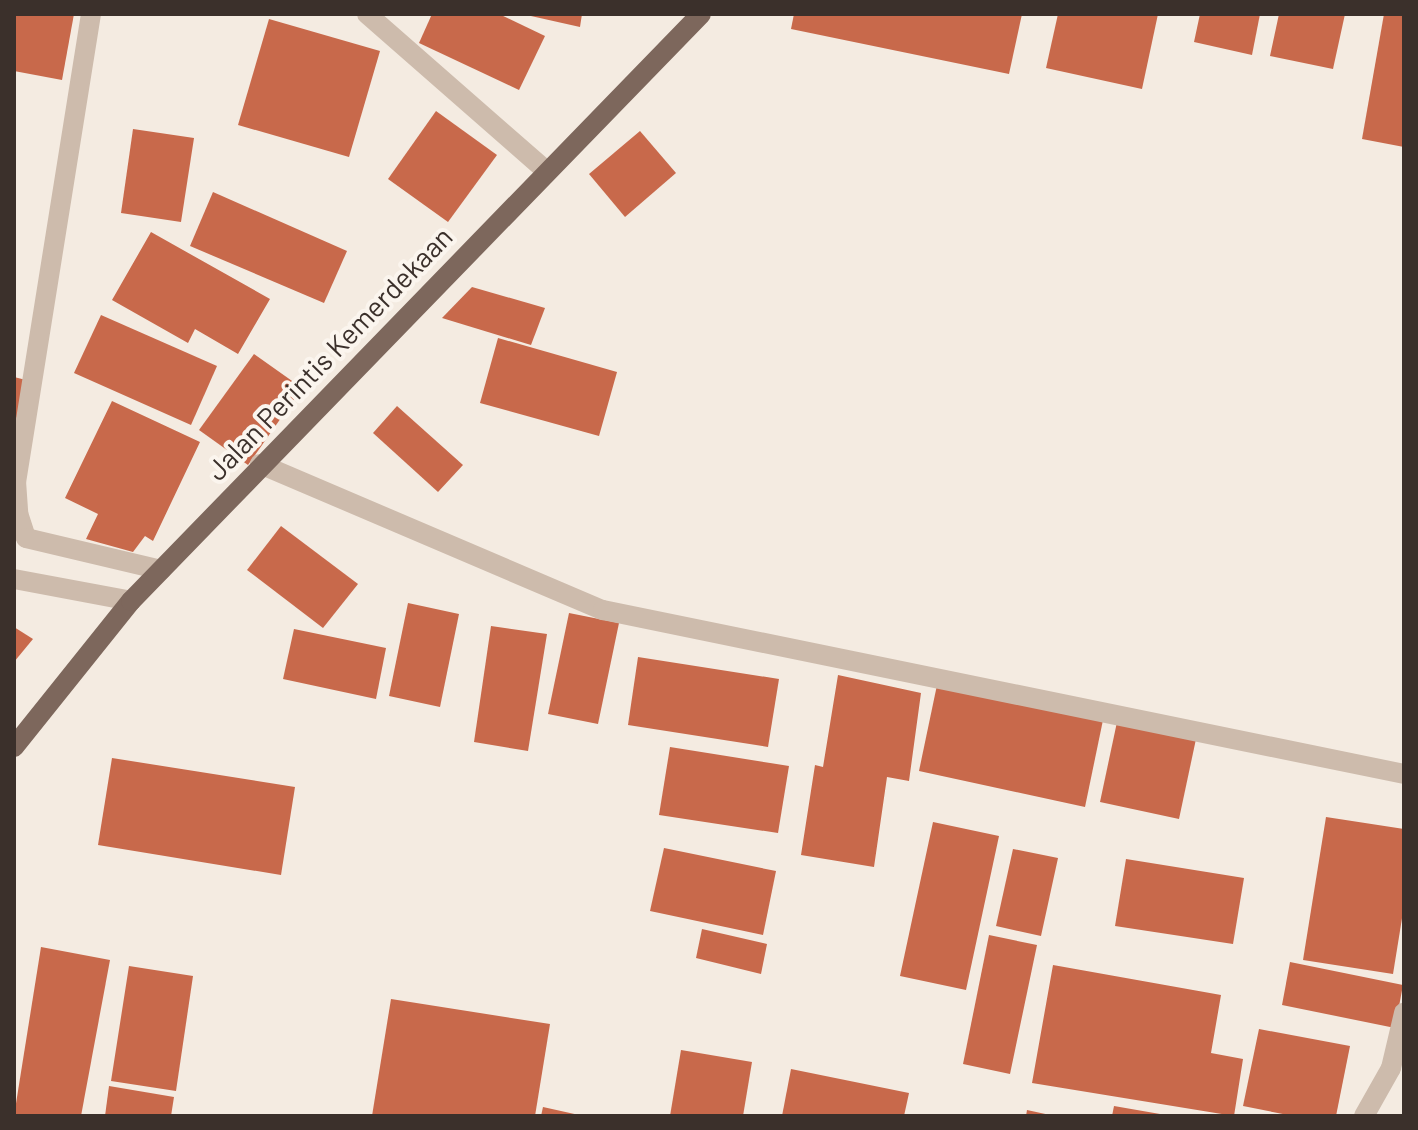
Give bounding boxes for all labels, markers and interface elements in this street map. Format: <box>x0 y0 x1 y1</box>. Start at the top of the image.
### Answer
street label: Jalan Perintis Kemerdekaan <box>199 219 459 487</box>

